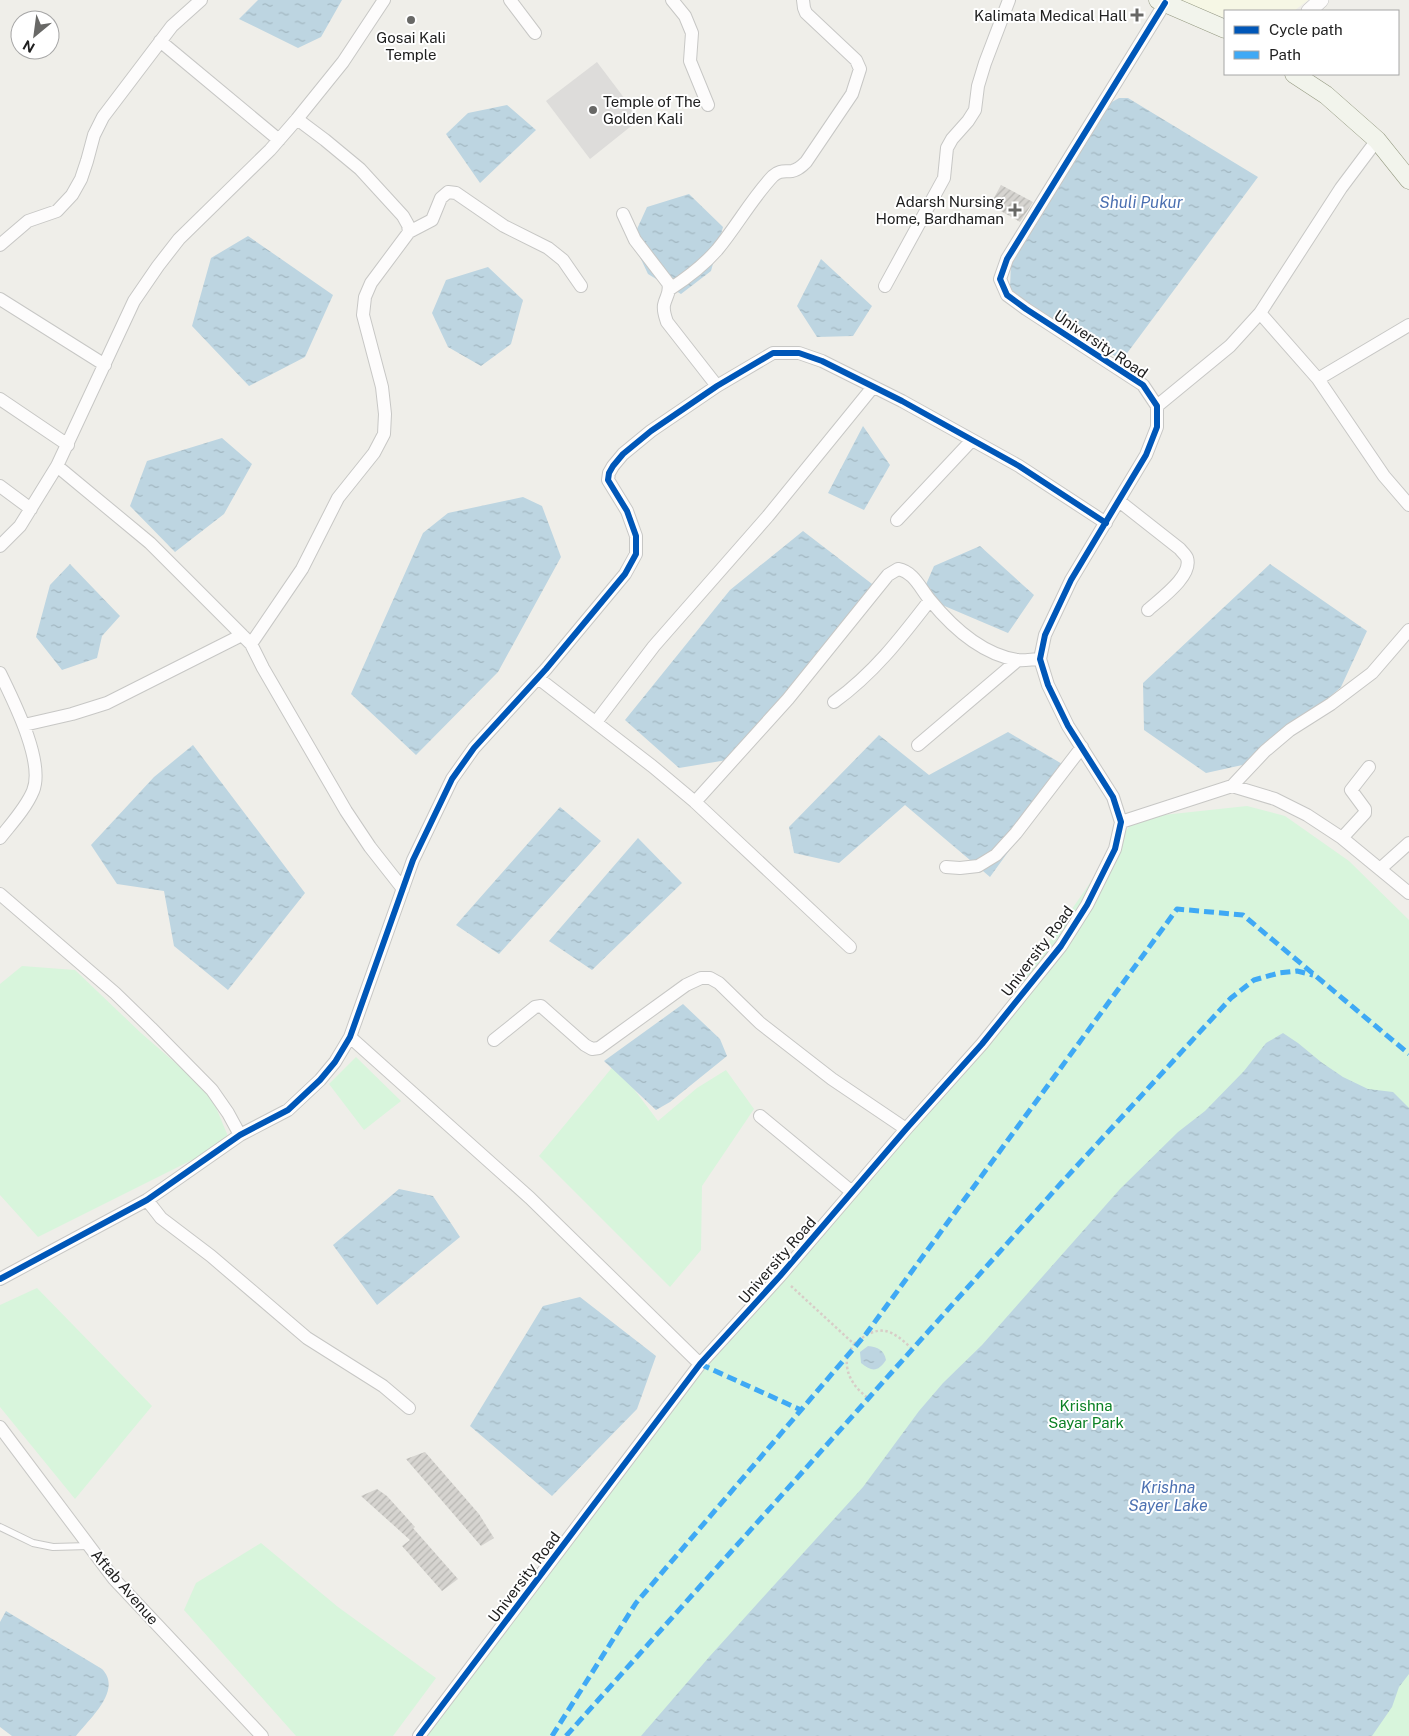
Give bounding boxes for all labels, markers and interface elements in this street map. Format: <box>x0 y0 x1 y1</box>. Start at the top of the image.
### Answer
place label: Kalimata Medical Hall <box>974 7 1127 24</box>
marker: Kalimata Medical Hall <box>1131 9 1143 21</box>
north arrow <box>10 10 60 60</box>
legend <box>1224 10 1399 75</box>
marker: Gosai Kali Temple <box>405 14 417 26</box>
text: Cycle path <box>1269 21 1343 38</box>
place label: Gosai Kali Temple <box>376 29 446 63</box>
text: N <box>20 37 37 56</box>
text: Path <box>1269 46 1301 63</box>
place label: Temple of The Golden Kali <box>603 93 701 127</box>
marker: Temple of The Golden Kali <box>587 104 599 116</box>
place label: Adarsh Nursing Home, Bardhaman <box>876 193 1004 227</box>
water label: Shuli Pukur <box>1099 193 1184 212</box>
marker: Adarsh Nursing Home, Bardhaman <box>1008 203 1022 217</box>
street label: University Road <box>1051 307 1151 381</box>
street label: University Road <box>997 902 1077 1000</box>
street label: University Road <box>735 1213 819 1307</box>
park label: Krishna Sayar Park <box>1048 1397 1124 1431</box>
water label: Krishna Sayer Lake <box>1128 1478 1208 1515</box>
street label: University Road <box>484 1528 564 1626</box>
street label: Aftab Avenue <box>88 1546 162 1628</box>

